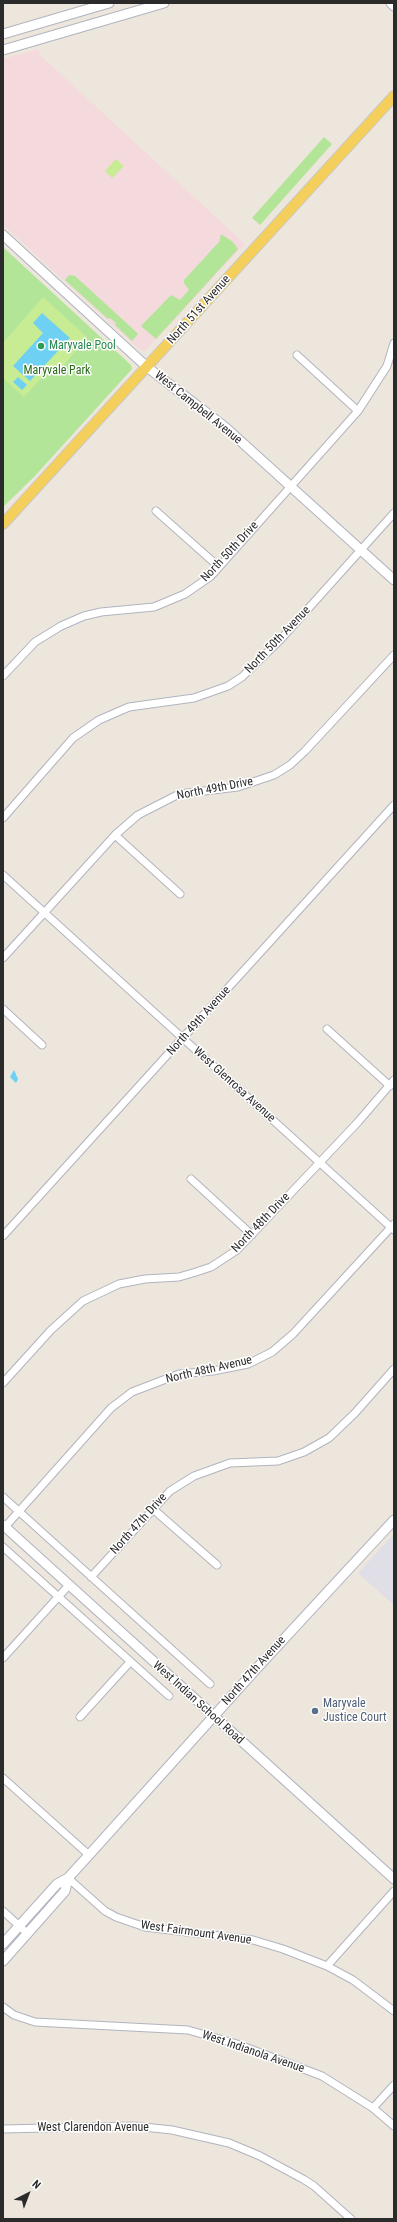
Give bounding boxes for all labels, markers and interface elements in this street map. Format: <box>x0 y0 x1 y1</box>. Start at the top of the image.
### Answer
street label: North 51st Avenue <box>164 273 234 347</box>
place label: Maryvale Pool <box>49 339 116 353</box>
marker: Maryvale Pool <box>36 341 46 351</box>
park label: Maryvale Park <box>24 364 90 378</box>
street label: West Campbell Avenue <box>151 368 245 448</box>
street label: North 50th Drive <box>198 519 262 585</box>
street label: North 50th Avenue <box>242 603 314 677</box>
street label: North 49th Drive <box>176 775 254 803</box>
street label: North 49th Avenue <box>164 983 234 1059</box>
street label: West Glenrosa Avenue <box>190 1044 278 1126</box>
street label: North 48th Drive <box>229 1190 293 1256</box>
street label: North 48th Avenue <box>165 1353 253 1387</box>
street label: North 47th Drive <box>108 1490 170 1558</box>
street label: North 47th Avenue <box>219 1633 289 1709</box>
street label: West Indian School Road <box>150 1658 246 1748</box>
place label: Maryvale Justice Court <box>323 1697 386 1725</box>
marker: Maryvale Justice Court <box>310 1706 320 1716</box>
street label: West Fairmount Avenue <box>140 1918 252 1948</box>
street label: West Indianola Avenue <box>200 2028 306 2076</box>
street label: West Clarendon Avenue <box>37 2121 149 2135</box>
north arrow <box>8 2174 48 2214</box>
text: N <box>30 2178 43 2192</box>

